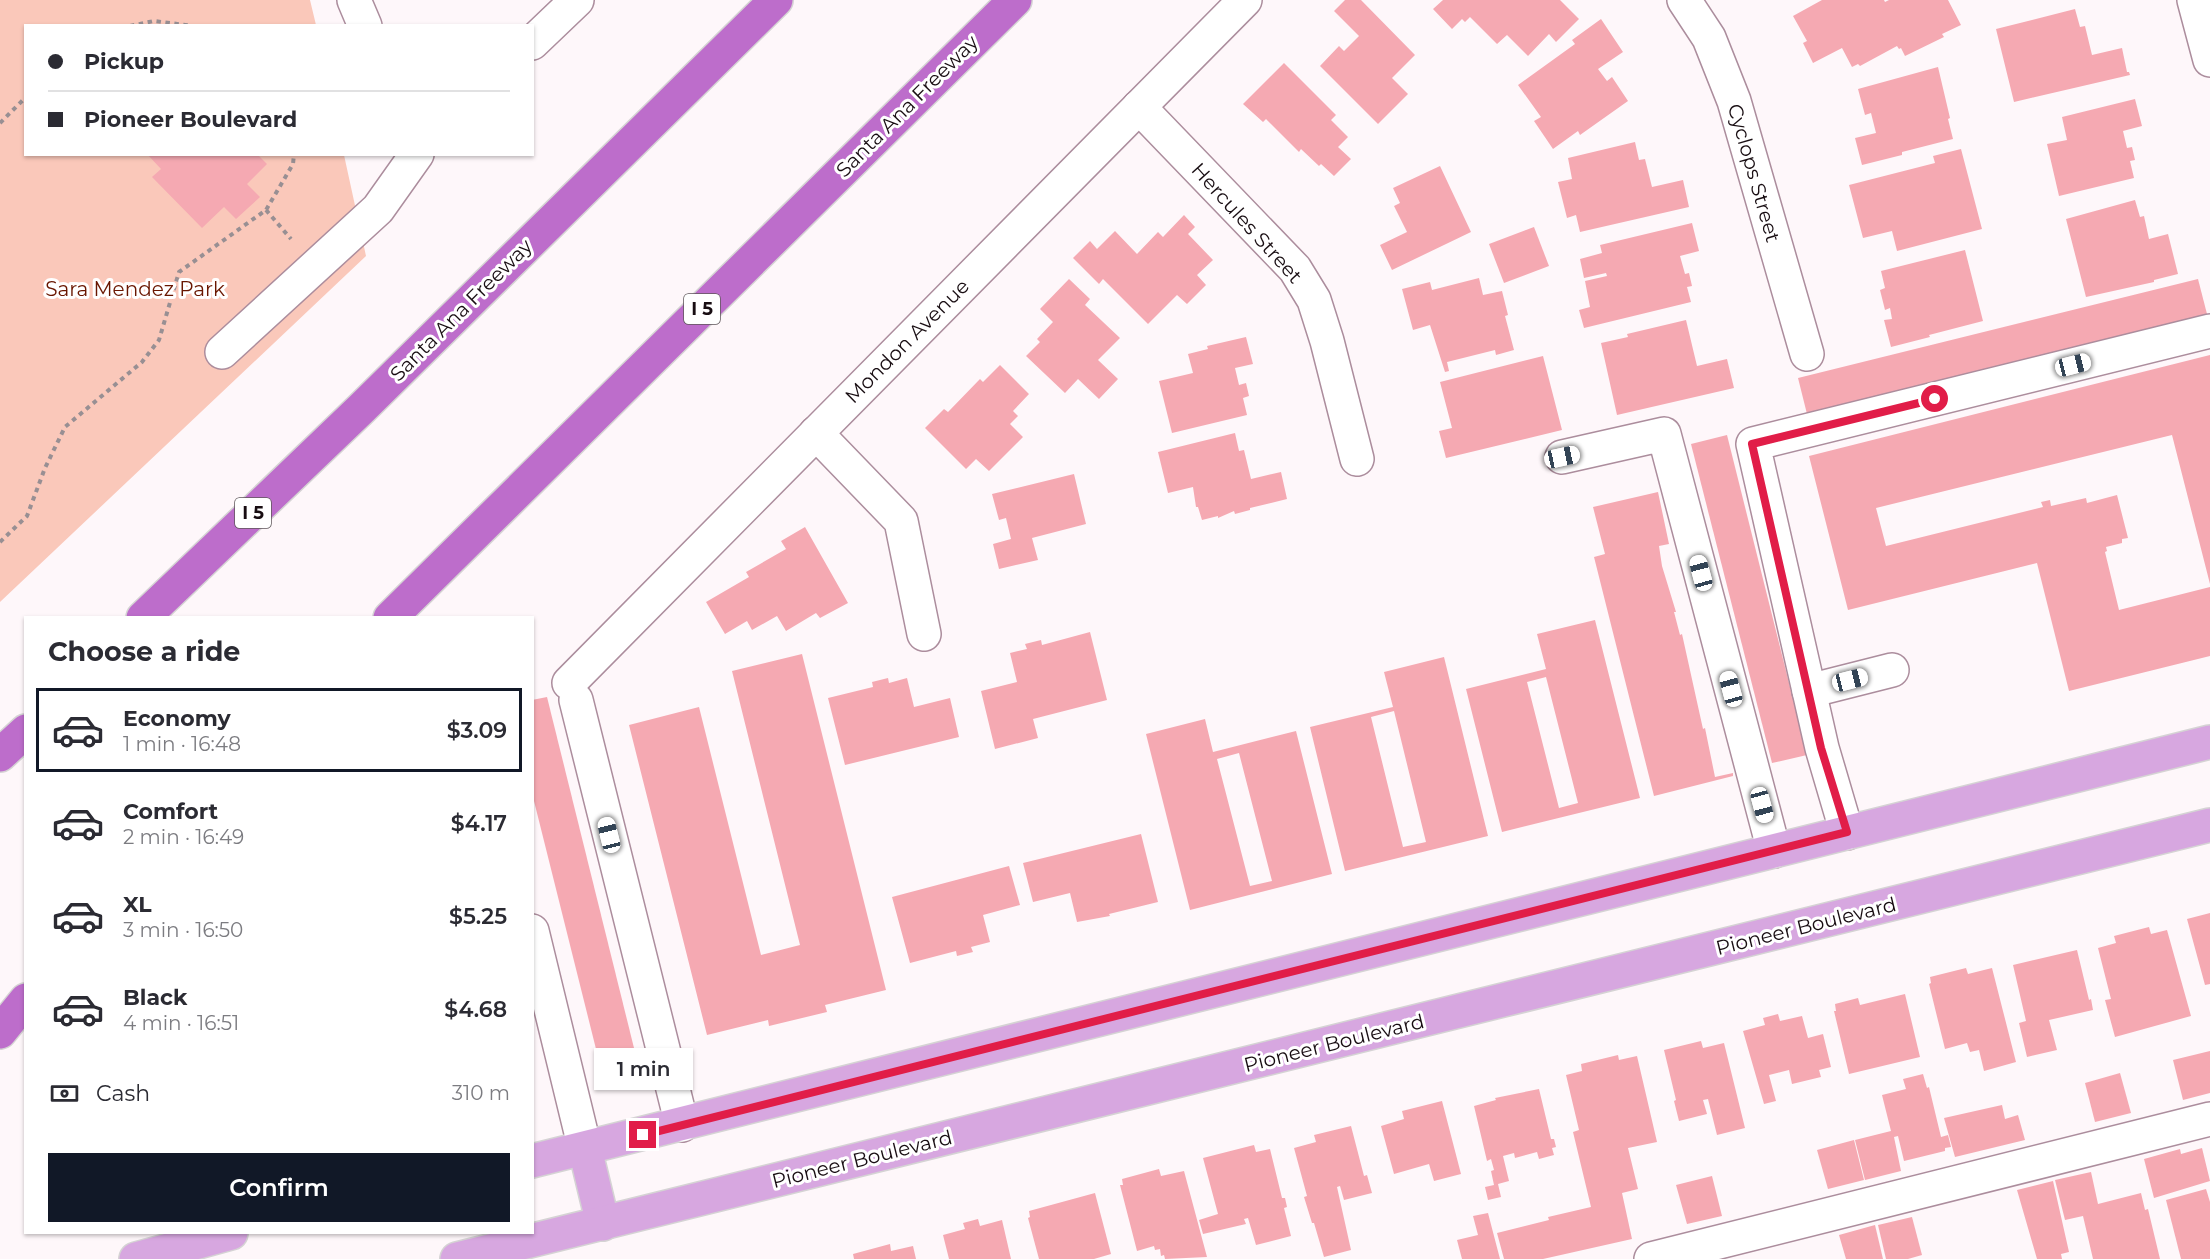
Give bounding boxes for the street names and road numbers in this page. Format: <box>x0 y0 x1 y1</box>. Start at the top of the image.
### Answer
street label: Santa Ana Freeway <box>831 30 983 182</box>
street label: Cyclops Street <box>1723 101 1785 245</box>
street label: Hercules Street <box>1187 158 1307 288</box>
street label: Santa Ana Freeway <box>385 234 537 386</box>
street label: Mondon Avenue <box>840 274 974 408</box>
road number: I 5 <box>684 294 720 324</box>
road number: I 5 <box>235 498 271 528</box>
street label: Pioneer Boulevard <box>1713 892 1899 960</box>
street label: Pioneer Boulevard <box>1241 1009 1427 1077</box>
street label: Pioneer Boulevard <box>769 1125 955 1193</box>

